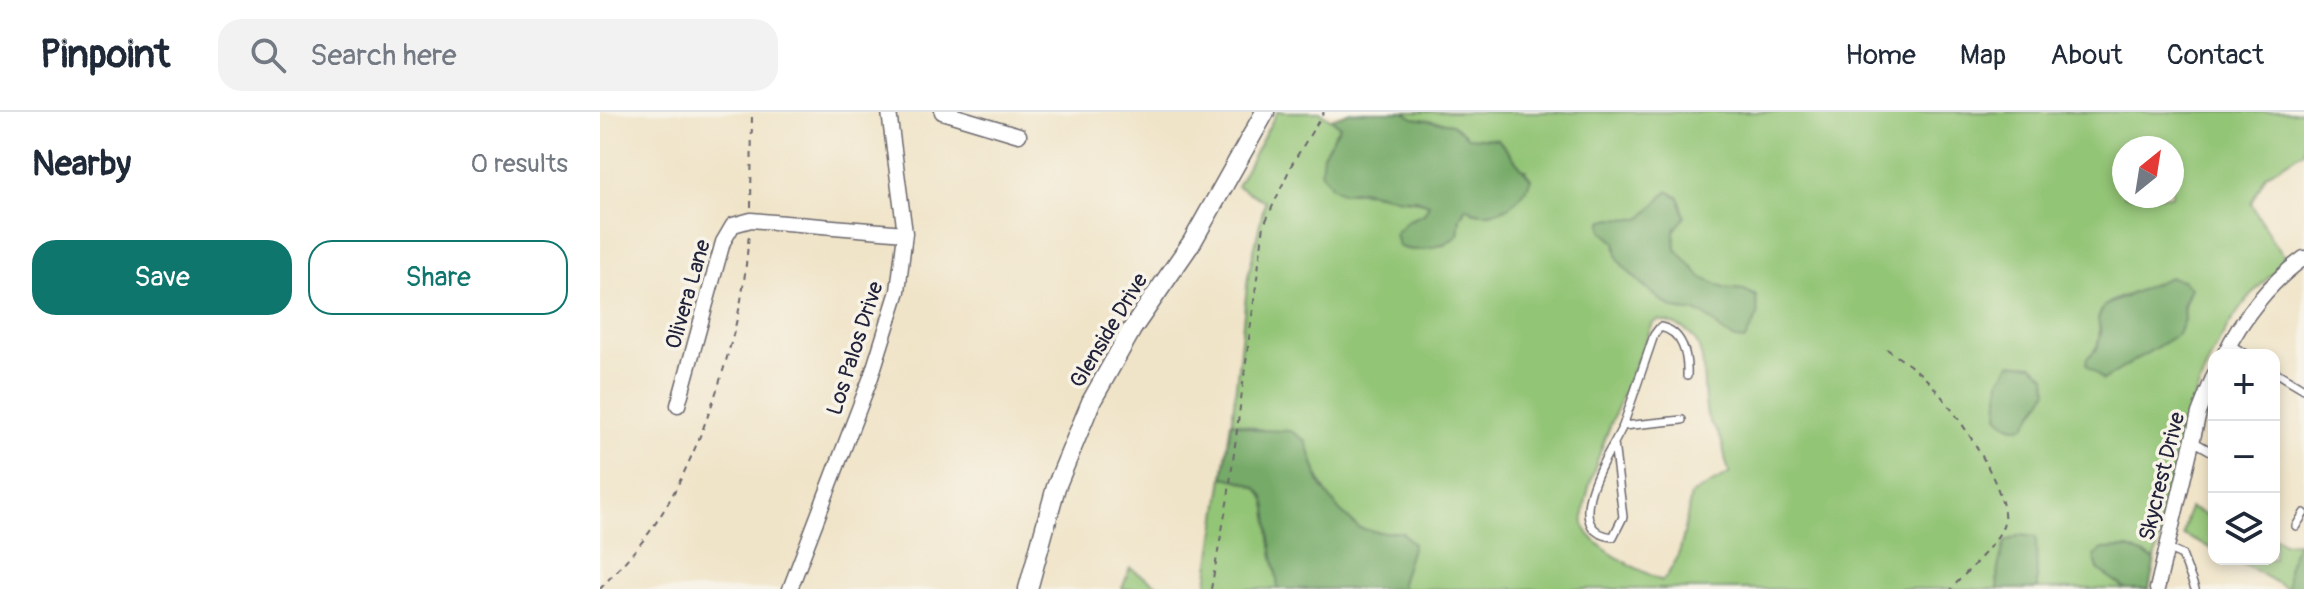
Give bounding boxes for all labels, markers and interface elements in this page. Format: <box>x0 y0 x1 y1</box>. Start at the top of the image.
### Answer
search box <box>218 19 778 91</box>
text: Pinpoint <box>40 31 170 79</box>
icon: search <box>246 33 290 77</box>
text: Search here <box>310 37 457 74</box>
text: Home <box>1845 38 1916 73</box>
text: Map <box>1960 38 2006 73</box>
text: About <box>2050 38 2123 73</box>
text: Contact <box>2167 38 2264 73</box>
north arrow <box>2112 136 2184 208</box>
text: Nearby <box>32 143 131 186</box>
text: 0 results <box>471 148 568 180</box>
street label: Olivera Lane <box>659 236 717 352</box>
button: Save <box>32 240 292 315</box>
button: Share <box>308 240 568 315</box>
street label: Glenside Drive <box>1064 268 1154 393</box>
street label: Los Palos Drive <box>820 278 890 419</box>
map controls <box>2208 349 2280 565</box>
button: + <box>2208 349 2280 421</box>
street label: Skycrest Drive <box>2133 409 2191 543</box>
button: − <box>2208 421 2280 493</box>
button: layers <box>2208 493 2280 565</box>

